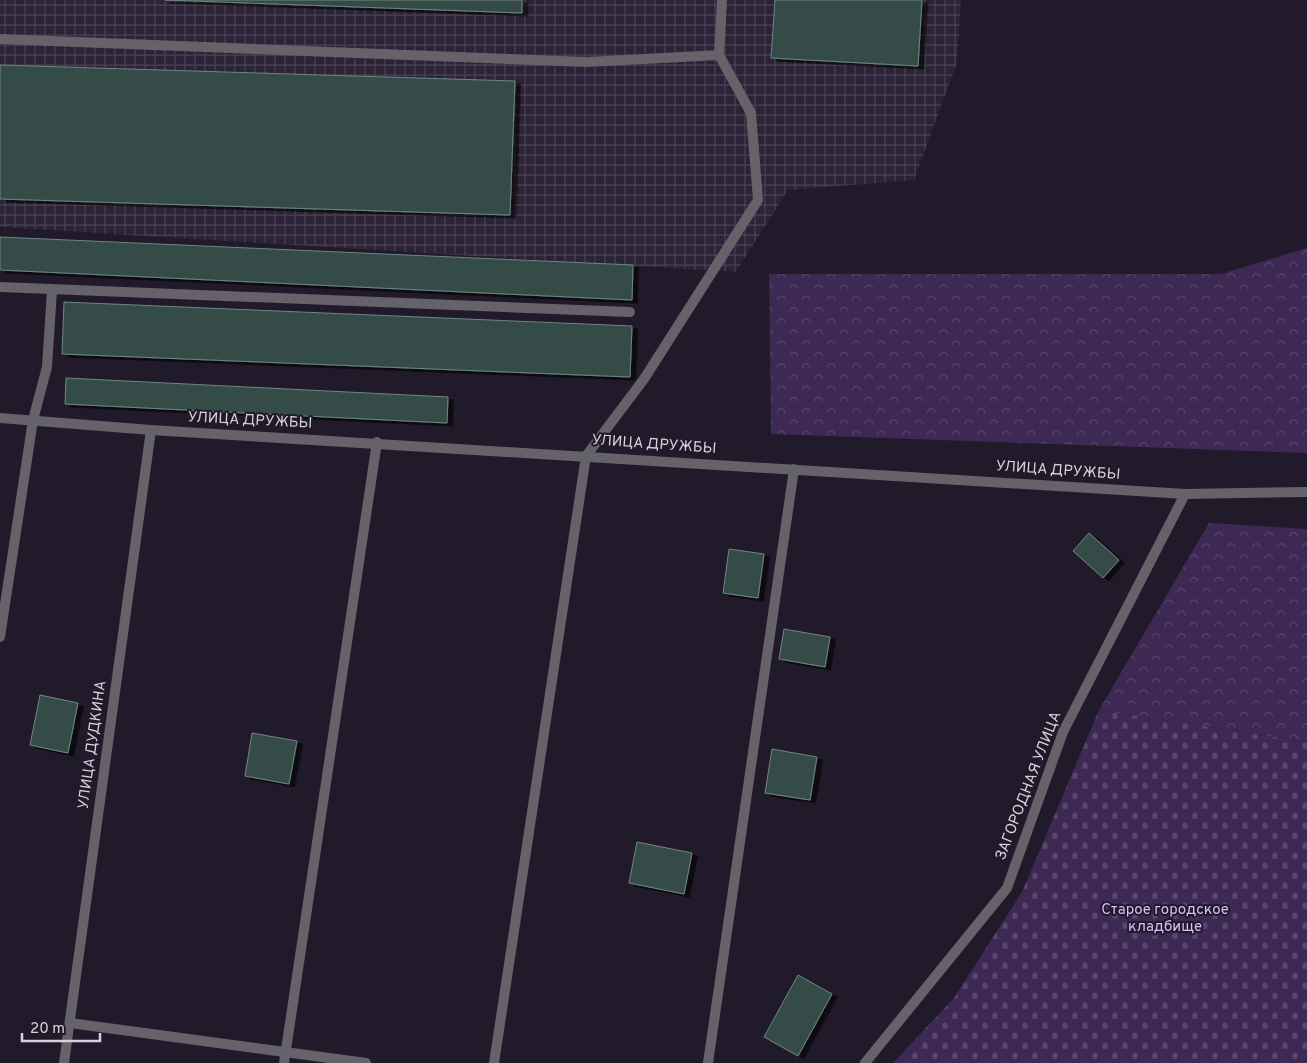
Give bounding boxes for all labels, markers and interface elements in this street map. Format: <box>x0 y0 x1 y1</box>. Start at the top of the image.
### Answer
street label: УЛИЦА ДРУЖБЫ <box>187 408 313 434</box>
street label: УЛИЦА ДРУЖБЫ <box>591 431 717 459</box>
street label: УЛИЦА ДРУЖБЫ <box>995 457 1121 485</box>
street label: УЛИЦА ДУДКИНА <box>75 679 111 811</box>
street label: ЗАГОРОДНАЯ УЛИЦА <box>992 709 1066 863</box>
park label: Старое городское кладбище <box>1101 901 1229 937</box>
scale bar <box>22 1010 100 1042</box>
text: 20 m <box>30 1020 65 1039</box>

